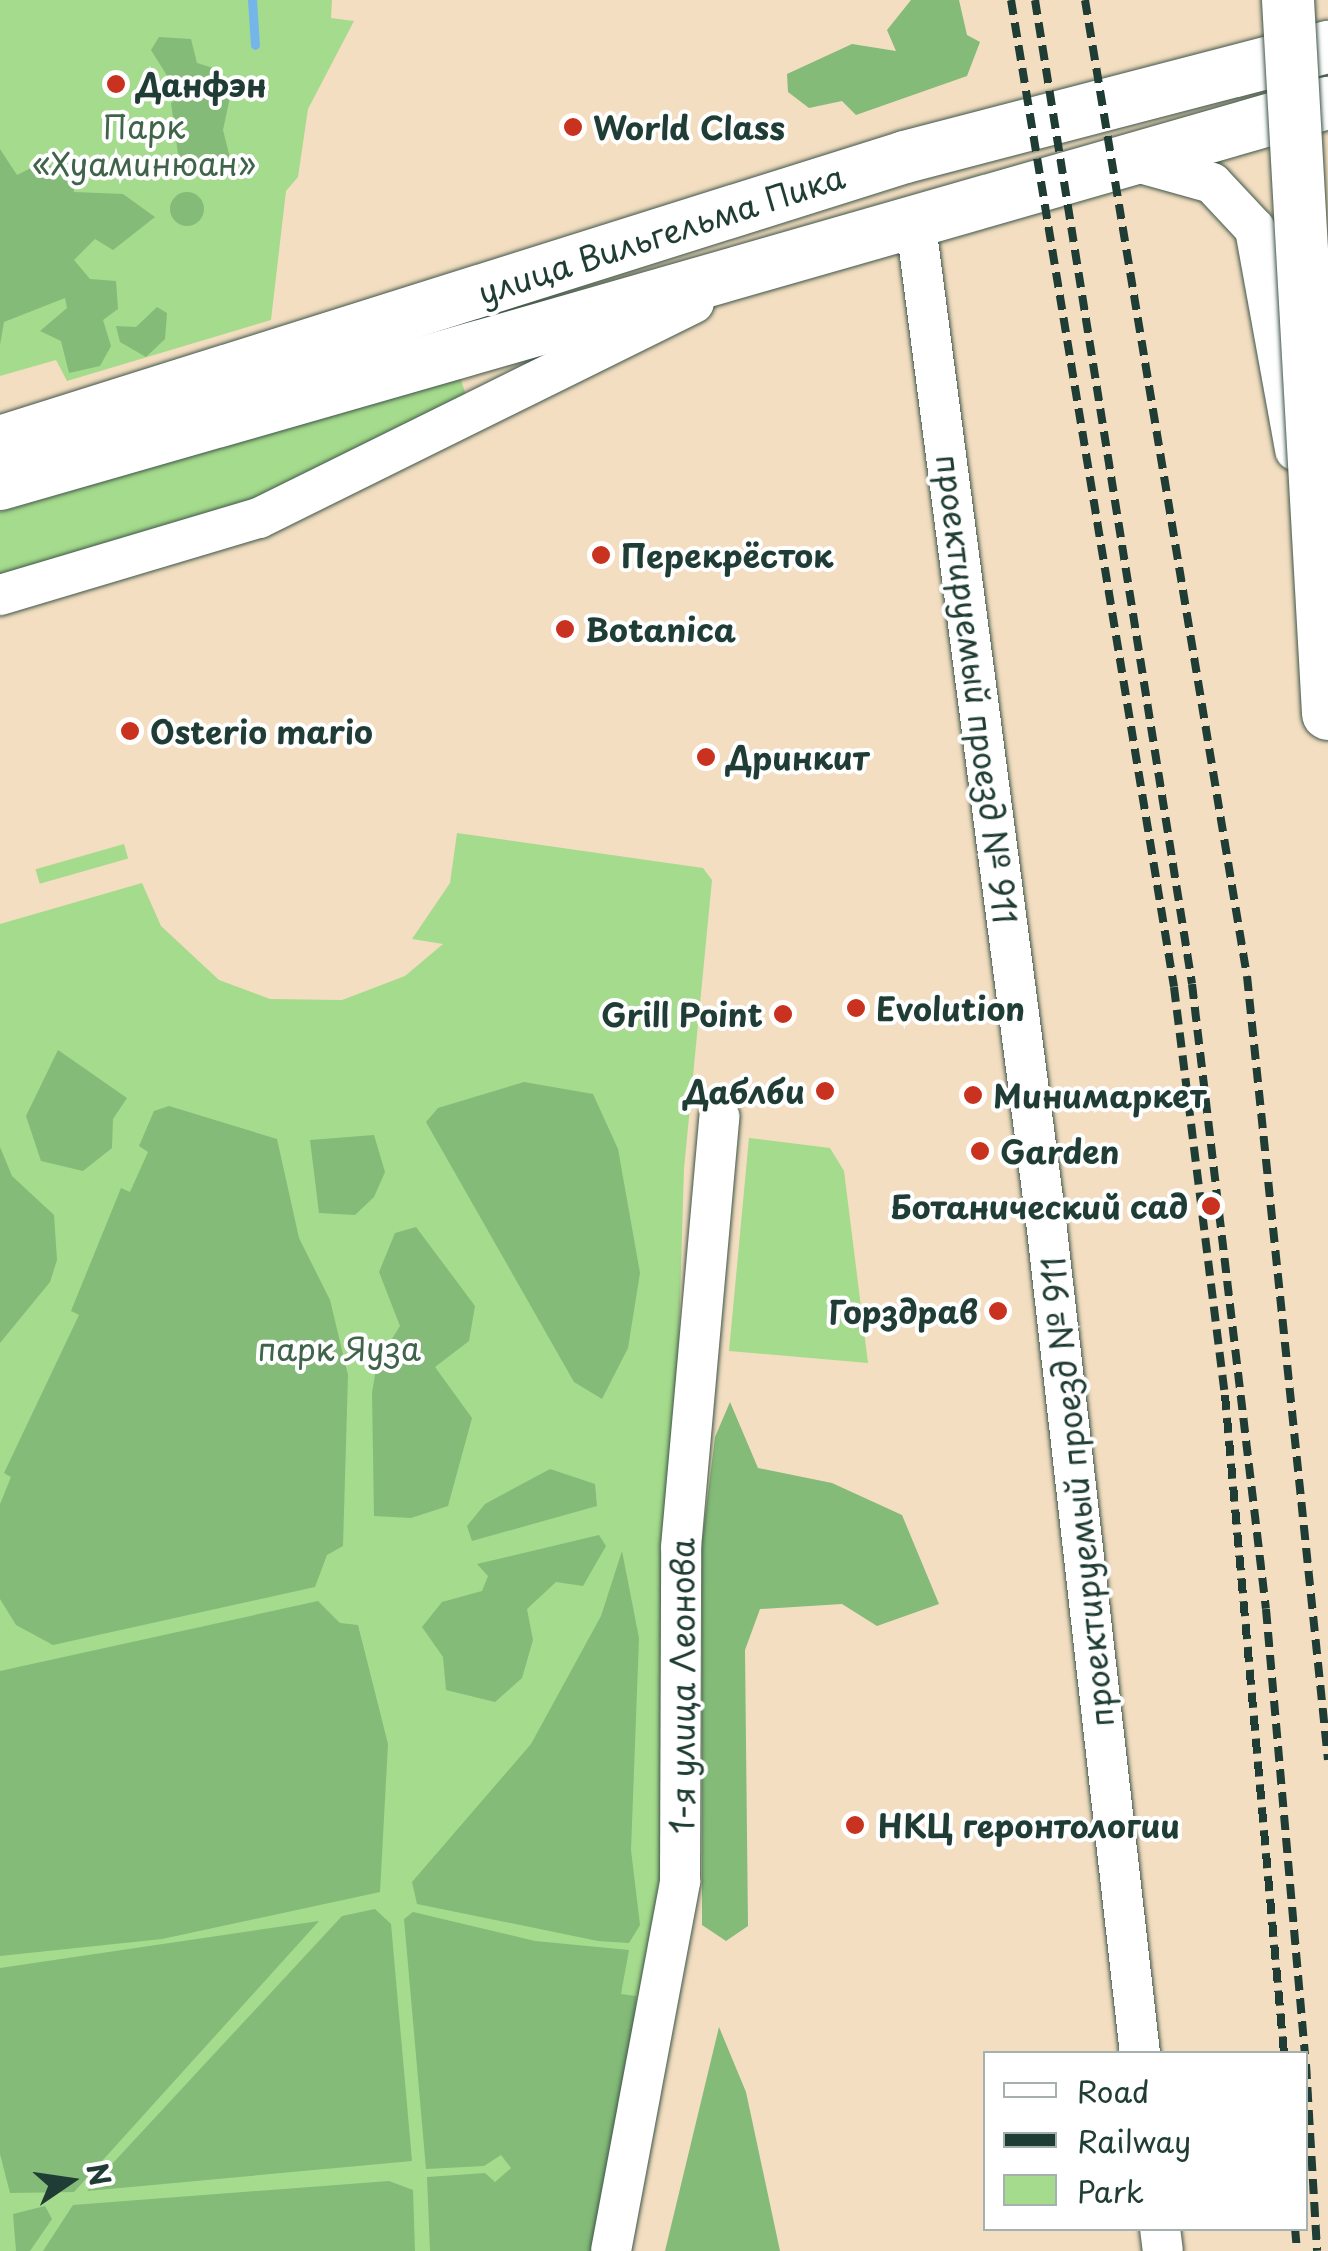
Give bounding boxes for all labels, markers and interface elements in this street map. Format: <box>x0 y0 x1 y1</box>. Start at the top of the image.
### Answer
place label: Данфэн <box>136 65 266 103</box>
marker: Данфэн <box>105 73 127 95</box>
park label: Парк «Хуаминюан» <box>32 108 256 183</box>
place label: World Class <box>593 108 786 146</box>
marker: World Class <box>562 116 584 138</box>
street label: улица Вильгельма Пика <box>473 156 849 312</box>
street label: проектируемый проезд № 911 <box>929 451 1025 927</box>
place label: Перекрёсток <box>621 536 833 574</box>
marker: Перекрёсток <box>590 544 612 566</box>
place label: Botanica <box>585 610 736 648</box>
marker: Botanica <box>554 618 576 640</box>
place label: Osterio mario <box>150 712 373 750</box>
marker: Osterio mario <box>119 720 141 742</box>
place label: Дринкит <box>726 738 869 776</box>
marker: Дринкит <box>695 746 717 768</box>
place label: Evolution <box>876 989 1025 1027</box>
place label: Grill Point <box>598 995 763 1033</box>
marker: Evolution <box>845 997 867 1019</box>
marker: Grill Point <box>772 1003 794 1025</box>
place label: Даблби <box>683 1072 805 1110</box>
place label: Минимаркет <box>993 1076 1206 1114</box>
marker: Даблби <box>814 1080 836 1102</box>
marker: Минимаркет <box>962 1084 984 1106</box>
place label: Garden <box>1000 1132 1119 1170</box>
marker: Garden <box>969 1140 991 1162</box>
place label: Ботанический сад <box>888 1187 1188 1225</box>
marker: Ботанический сад <box>1198 1193 1224 1219</box>
street label: проектируемый проезд № 911 <box>1033 1253 1121 1731</box>
place label: Горздрав <box>829 1292 978 1330</box>
marker: Горздрав <box>987 1300 1009 1322</box>
park label: парк Яуза <box>257 1329 421 1367</box>
street label: 1-я улица Леонова <box>663 1537 701 1835</box>
place label: НКЦ геронтологии <box>878 1806 1181 1844</box>
marker: НКЦ геронтологии <box>842 1812 868 1838</box>
legend <box>983 2051 1308 2231</box>
text: Road <box>1077 2068 1150 2113</box>
text: Railway <box>1077 2118 1191 2163</box>
north arrow <box>20 2131 120 2231</box>
text: N <box>76 2158 123 2190</box>
text: Park <box>1077 2168 1144 2213</box>

